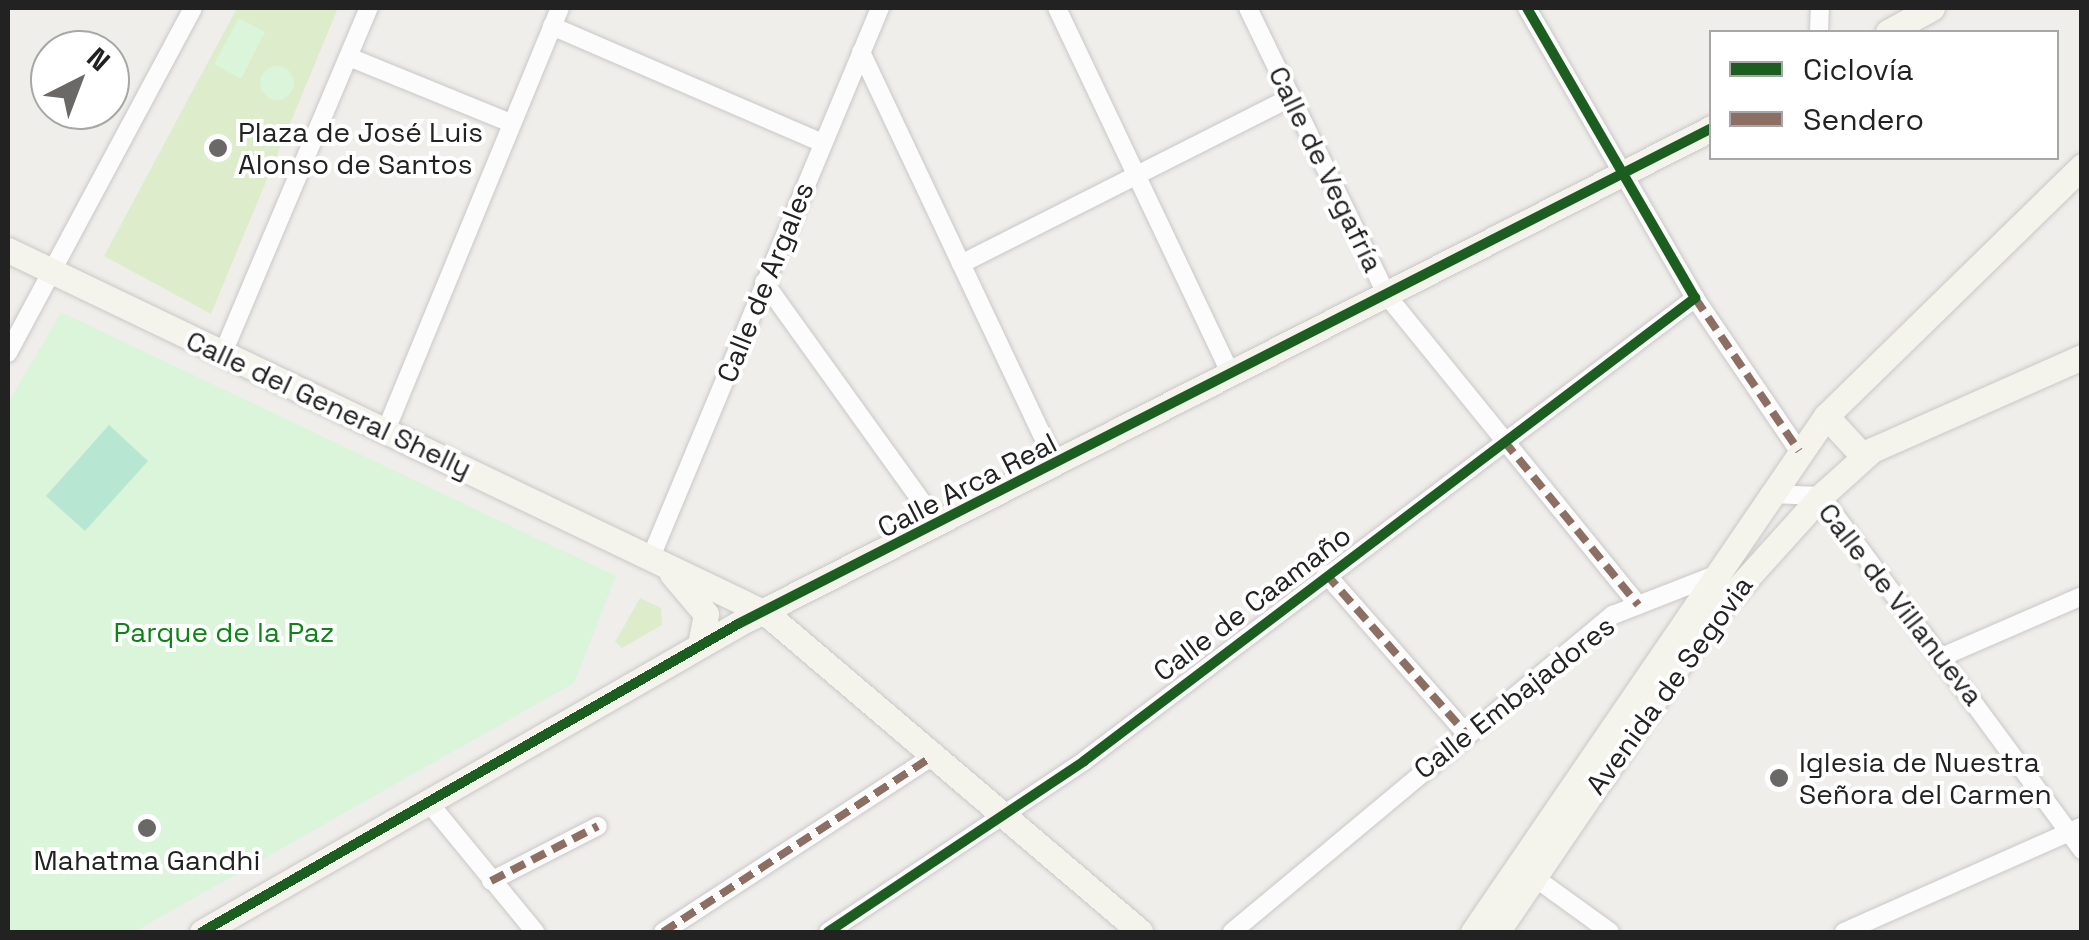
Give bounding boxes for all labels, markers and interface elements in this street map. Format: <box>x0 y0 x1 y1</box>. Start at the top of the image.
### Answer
north arrow <box>30 30 130 130</box>
legend <box>1709 30 2059 160</box>
text: N <box>80 40 118 79</box>
text: Ciclovía <box>1803 50 1914 89</box>
street label: Calle de Vegafría <box>1262 60 1390 278</box>
text: Sendero <box>1803 100 1924 139</box>
place label: Plaza de José Luis Alonso de Santos <box>238 115 483 181</box>
marker: Plaza de José Luis Alonso de Santos <box>207 137 229 159</box>
street label: Calle de Argales <box>709 177 821 387</box>
street label: Calle del General Shelly <box>181 323 477 485</box>
street label: Calle Arca Real <box>872 425 1062 545</box>
street label: Calle de Villanueva <box>1811 496 1991 712</box>
street label: Calle de Caamaño <box>1147 518 1357 688</box>
street label: Avenida de Segovia <box>1578 569 1760 801</box>
street label: Calle Embajadores <box>1407 608 1621 786</box>
park label: Parque de la Paz <box>114 615 334 649</box>
place label: Iglesia de Nuestra Señora del Carmen <box>1799 745 2052 811</box>
marker: Iglesia de Nuestra Señora del Carmen <box>1768 767 1790 789</box>
marker: Mahatma Gandhi <box>136 817 158 839</box>
place label: Mahatma Gandhi <box>34 843 260 877</box>

